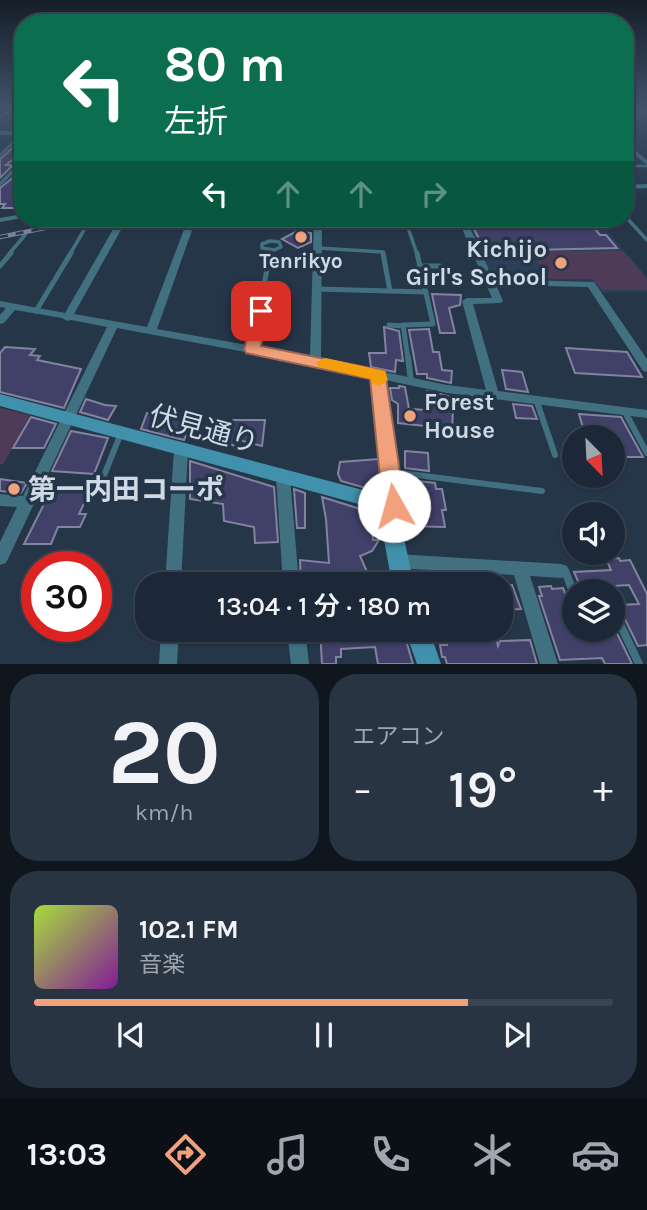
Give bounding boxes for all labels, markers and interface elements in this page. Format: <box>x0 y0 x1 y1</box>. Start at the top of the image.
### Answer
text: 80 m <box>164 36 286 93</box>
icon: left <box>49 42 140 133</box>
text: 左折 <box>164 103 228 140</box>
icon: left <box>196 175 234 213</box>
icon: ahead <box>269 175 307 213</box>
icon: ahead <box>342 175 380 213</box>
icon: right <box>415 175 453 213</box>
marker: Tenrikyo <box>293 229 309 245</box>
place label: Kichijo Girl's School <box>406 235 547 291</box>
place label: Tenrikyo <box>259 249 343 273</box>
marker: Kichijo Girl's School <box>553 255 569 271</box>
pin <box>231 281 291 341</box>
icon: arrive <box>242 292 280 330</box>
place label: Forest House <box>424 388 495 444</box>
street label: 伏見通り <box>146 399 262 459</box>
marker: Forest House <box>402 408 418 424</box>
north arrow <box>562 425 625 488</box>
map controls <box>562 425 625 642</box>
position arrow <box>357 469 431 543</box>
place label: 第一内田コーポ <box>28 473 224 506</box>
marker: 第一内田コーポ <box>6 481 22 497</box>
button: sound <box>562 502 625 565</box>
speed limit sign: 30 <box>21 551 112 642</box>
button: layers <box>562 579 625 642</box>
text: 13:04 · 1 分 · 180 m <box>217 591 431 622</box>
text: 20 <box>108 700 221 806</box>
text: エアコン <box>353 723 445 750</box>
text: 19° <box>448 759 517 820</box>
text: − <box>353 767 372 812</box>
text: + <box>593 767 613 812</box>
text: km/h <box>135 799 193 826</box>
text: 102.1 FM <box>139 914 239 945</box>
text: 音楽 <box>139 951 185 978</box>
icon: previous <box>112 1016 150 1054</box>
icon: pause <box>305 1016 343 1054</box>
icon: next <box>498 1016 536 1054</box>
icon: directions <box>161 1130 210 1179</box>
icon: music <box>263 1130 312 1179</box>
icon: phone <box>366 1130 415 1179</box>
icon: climate <box>468 1130 517 1179</box>
icon: car <box>571 1130 620 1179</box>
text: 13:03 <box>27 1136 107 1173</box>

